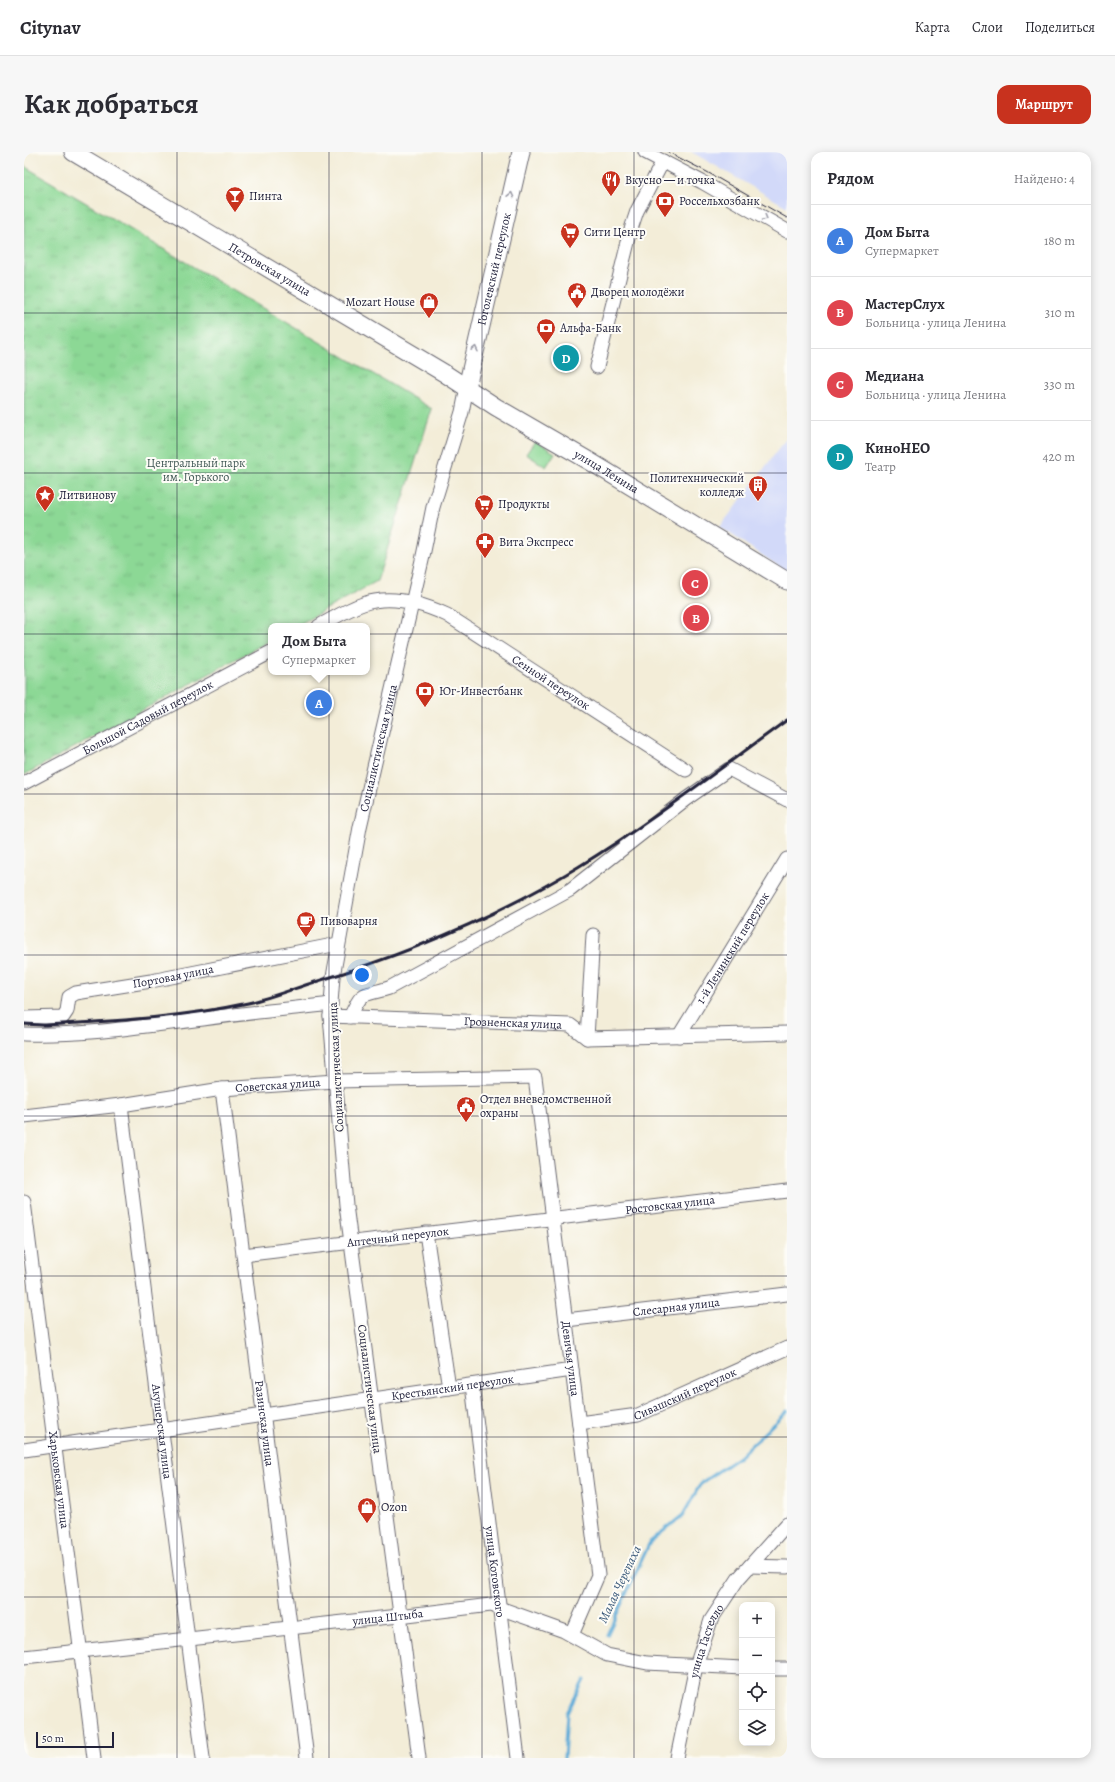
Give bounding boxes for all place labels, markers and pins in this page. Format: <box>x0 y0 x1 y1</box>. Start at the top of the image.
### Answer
restaurant icon: Вкусно — и точка <box>600 169 622 197</box>
place label: Вкусно — и точка <box>625 172 716 188</box>
bar icon: Пинта <box>224 185 246 213</box>
place label: Пинта <box>249 188 283 204</box>
bank icon: Россельхозбанк <box>654 190 676 218</box>
place label: Россельхозбанк <box>679 193 760 209</box>
supermarket icon: Сити Центр <box>559 221 581 249</box>
place label: Сити Центр <box>584 224 646 240</box>
public building icon: Дворец молодёжи <box>566 281 588 309</box>
place label: Дворец молодёжи <box>591 284 685 300</box>
shop icon: Mozart House <box>418 291 440 319</box>
place label: Mozart House <box>346 294 415 310</box>
bank icon: Альфа-Банк <box>535 317 557 345</box>
place label: Альфа-Банк <box>559 320 621 336</box>
pin: D <box>553 343 579 373</box>
place label: Политехнический колледж <box>649 470 744 500</box>
building icon: Политехнический колледж <box>747 474 769 502</box>
place icon: Литвинову <box>34 484 56 512</box>
place label: Литвинову <box>59 487 117 503</box>
supermarket icon: Продукты <box>473 493 495 521</box>
place label: Продукты <box>498 496 550 512</box>
pharmacy icon: Вита Экспресс <box>474 531 496 559</box>
place label: Вита Экспресс <box>499 534 574 550</box>
pin: C <box>682 568 708 598</box>
pin: B <box>683 603 709 633</box>
bank icon: Юг-Инвестбанк <box>414 680 436 708</box>
place label: Юг-Инвестбанк <box>439 683 523 699</box>
pin: A <box>306 688 332 718</box>
cafe icon: Пивоварня <box>295 910 317 938</box>
place label: Пивоварня <box>320 913 378 929</box>
place label: Отдел вневедомственной охраны <box>480 1091 611 1121</box>
public building icon: Отдел вневедомственной охраны <box>455 1095 477 1123</box>
shop icon: Ozon <box>356 1496 378 1524</box>
place label: Ozon <box>381 1499 408 1515</box>

